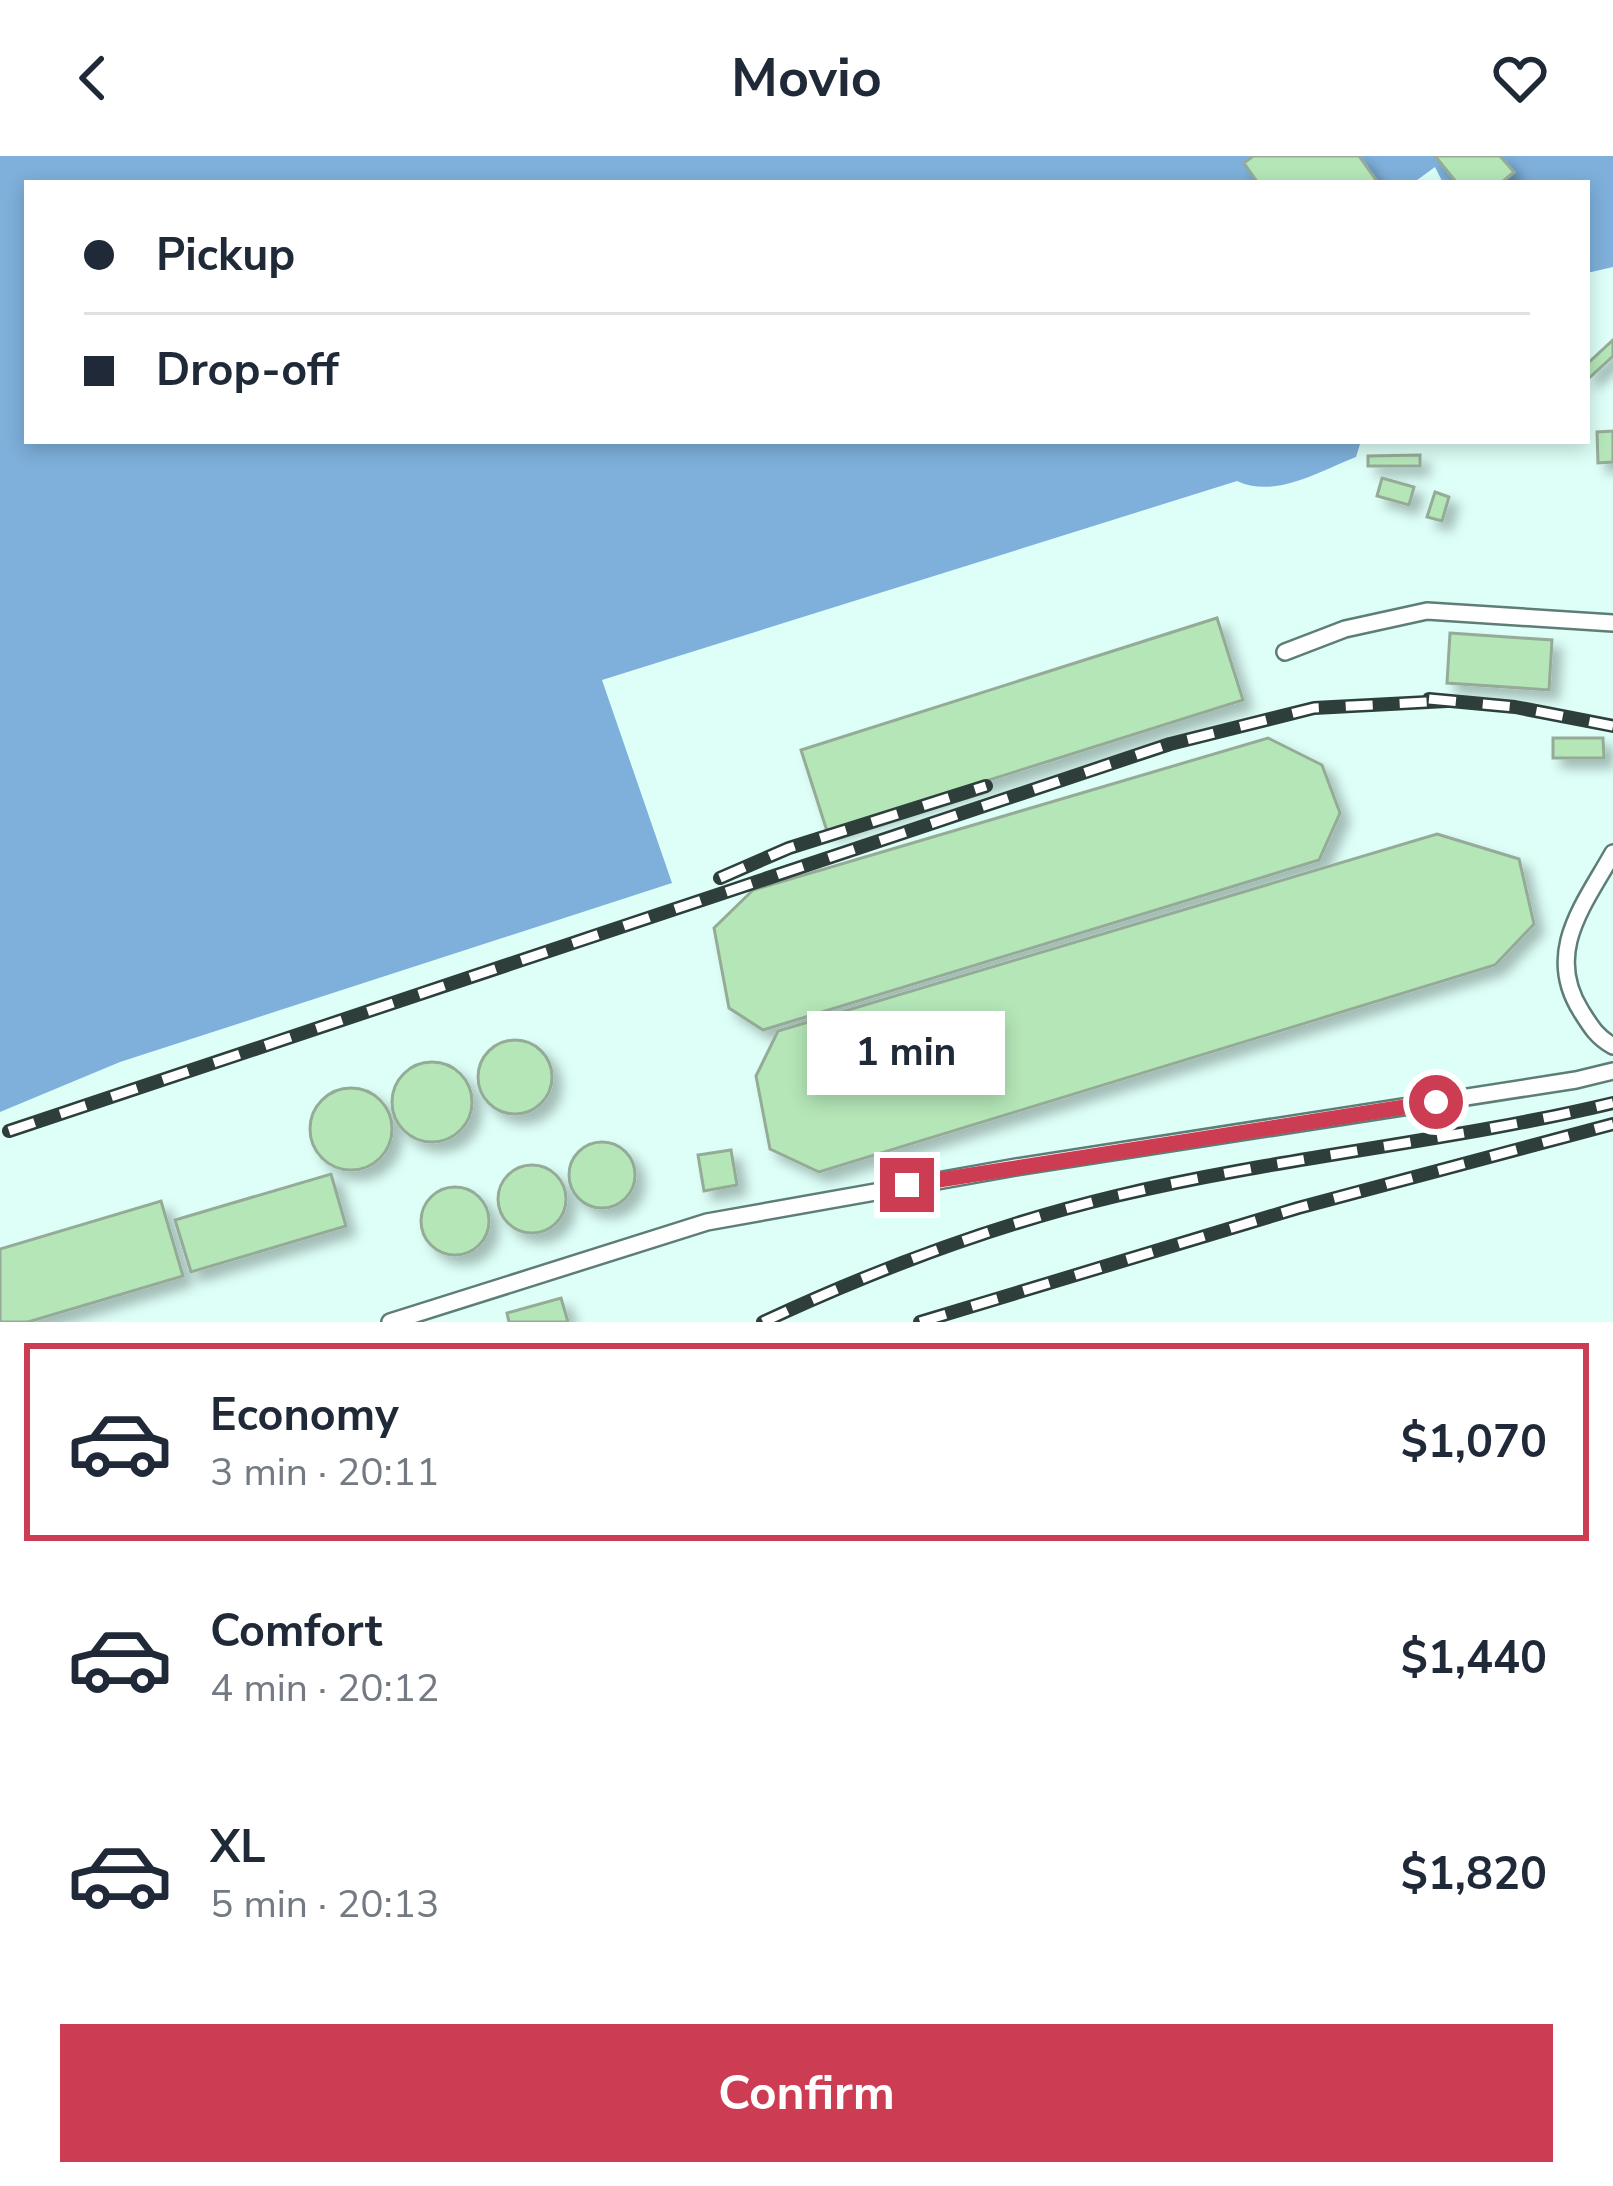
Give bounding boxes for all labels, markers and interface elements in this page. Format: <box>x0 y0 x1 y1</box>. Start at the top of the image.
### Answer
text: Movio <box>731 41 882 115</box>
icon: back <box>60 45 126 111</box>
icon: heart <box>1487 45 1553 111</box>
text: Pickup <box>156 225 295 286</box>
text: Drop-off <box>156 340 339 401</box>
callout: 1 min <box>808 1011 1006 1095</box>
text: 1 min <box>856 1026 956 1079</box>
route start <box>1409 1075 1463 1129</box>
route end <box>880 1158 934 1212</box>
text: Economy <box>210 1385 399 1446</box>
icon: car <box>66 1388 174 1496</box>
text: $1,070 <box>1401 1412 1547 1473</box>
text: 3 min · 20:11 <box>210 1446 439 1499</box>
text: Comfort <box>210 1601 382 1662</box>
icon: car <box>66 1604 174 1712</box>
text: $1,440 <box>1401 1628 1547 1689</box>
text: 4 min · 20:12 <box>210 1662 439 1715</box>
text: XL <box>210 1817 266 1878</box>
icon: car <box>66 1820 174 1928</box>
text: $1,820 <box>1401 1844 1547 1905</box>
text: 5 min · 20:13 <box>210 1878 439 1931</box>
button: Confirm <box>60 2024 1553 2162</box>

